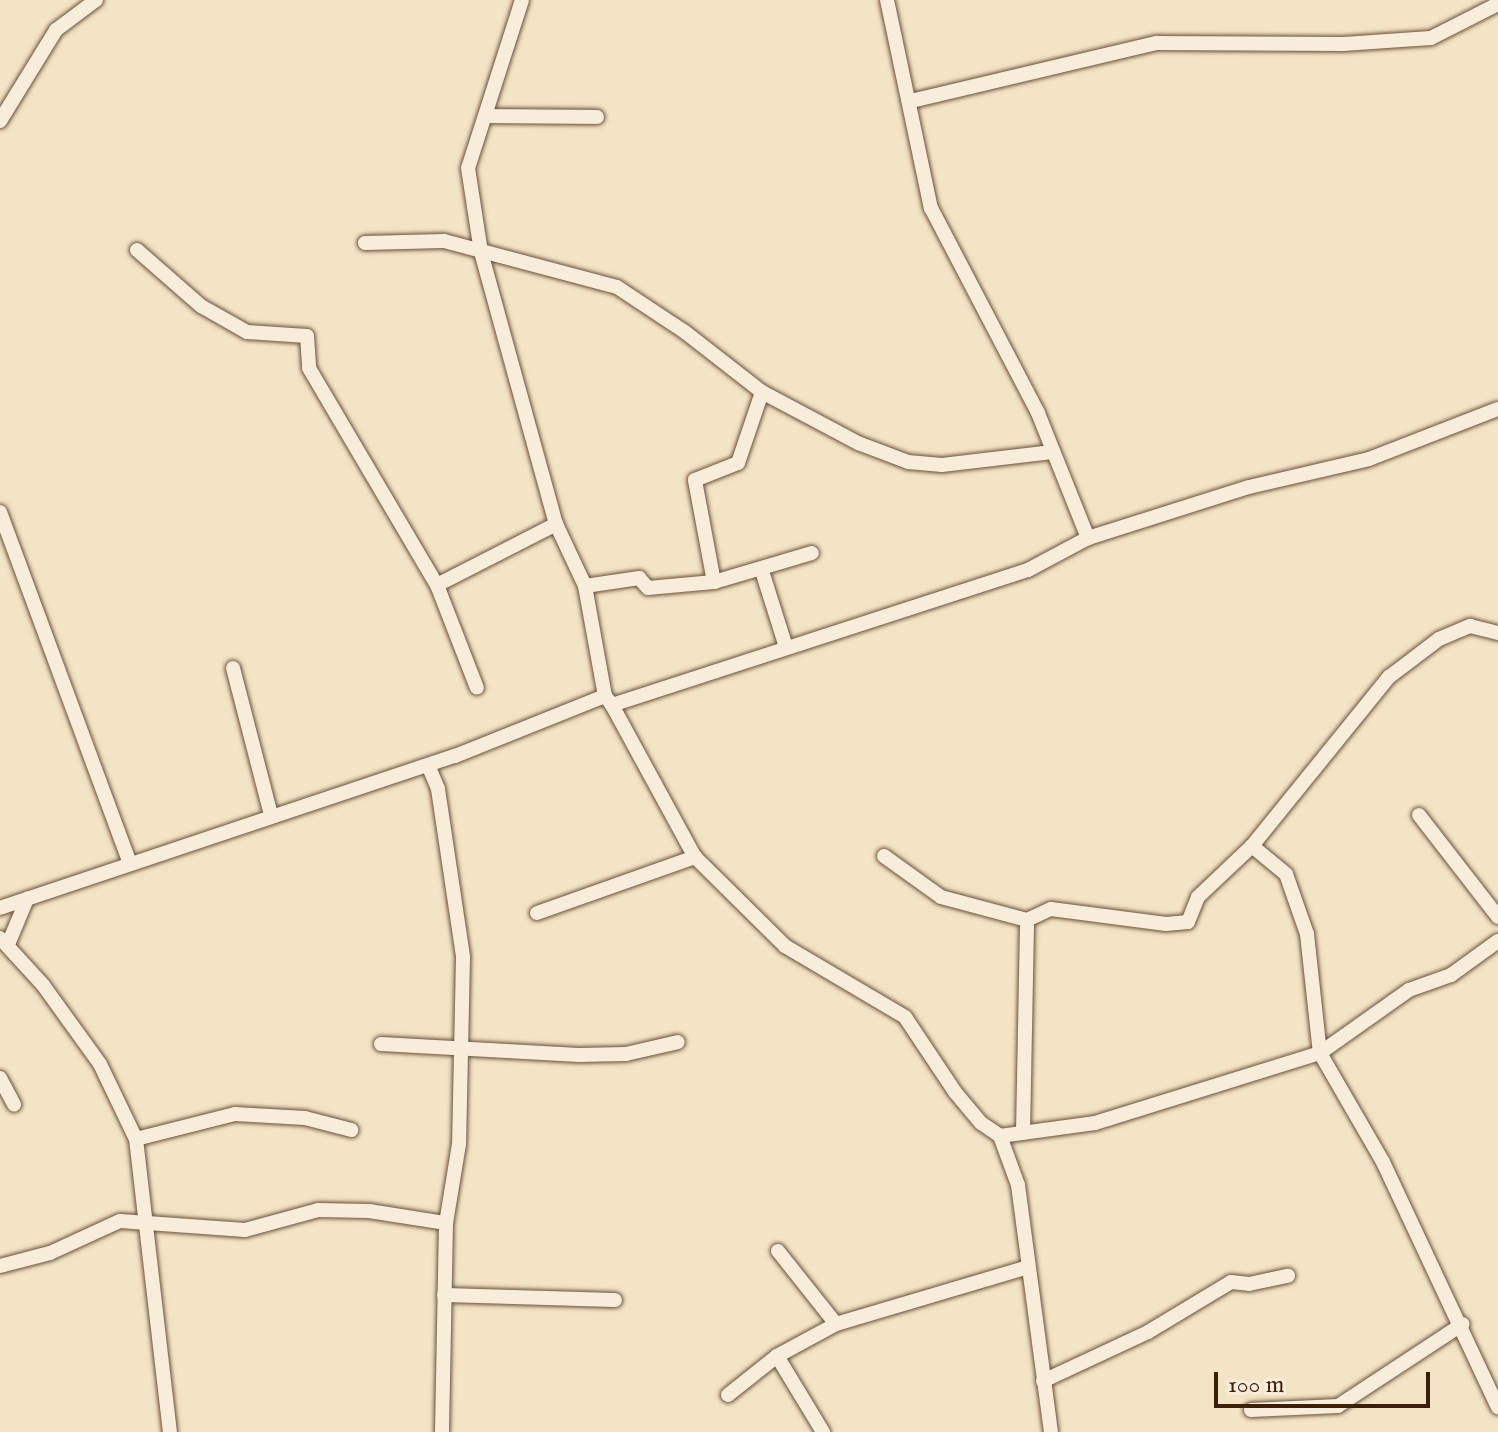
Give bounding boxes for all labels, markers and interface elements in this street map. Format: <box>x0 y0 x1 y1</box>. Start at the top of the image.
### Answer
scale bar <box>1218 1356 1434 1406</box>
text: 100 m <box>1228 1370 1284 1401</box>

